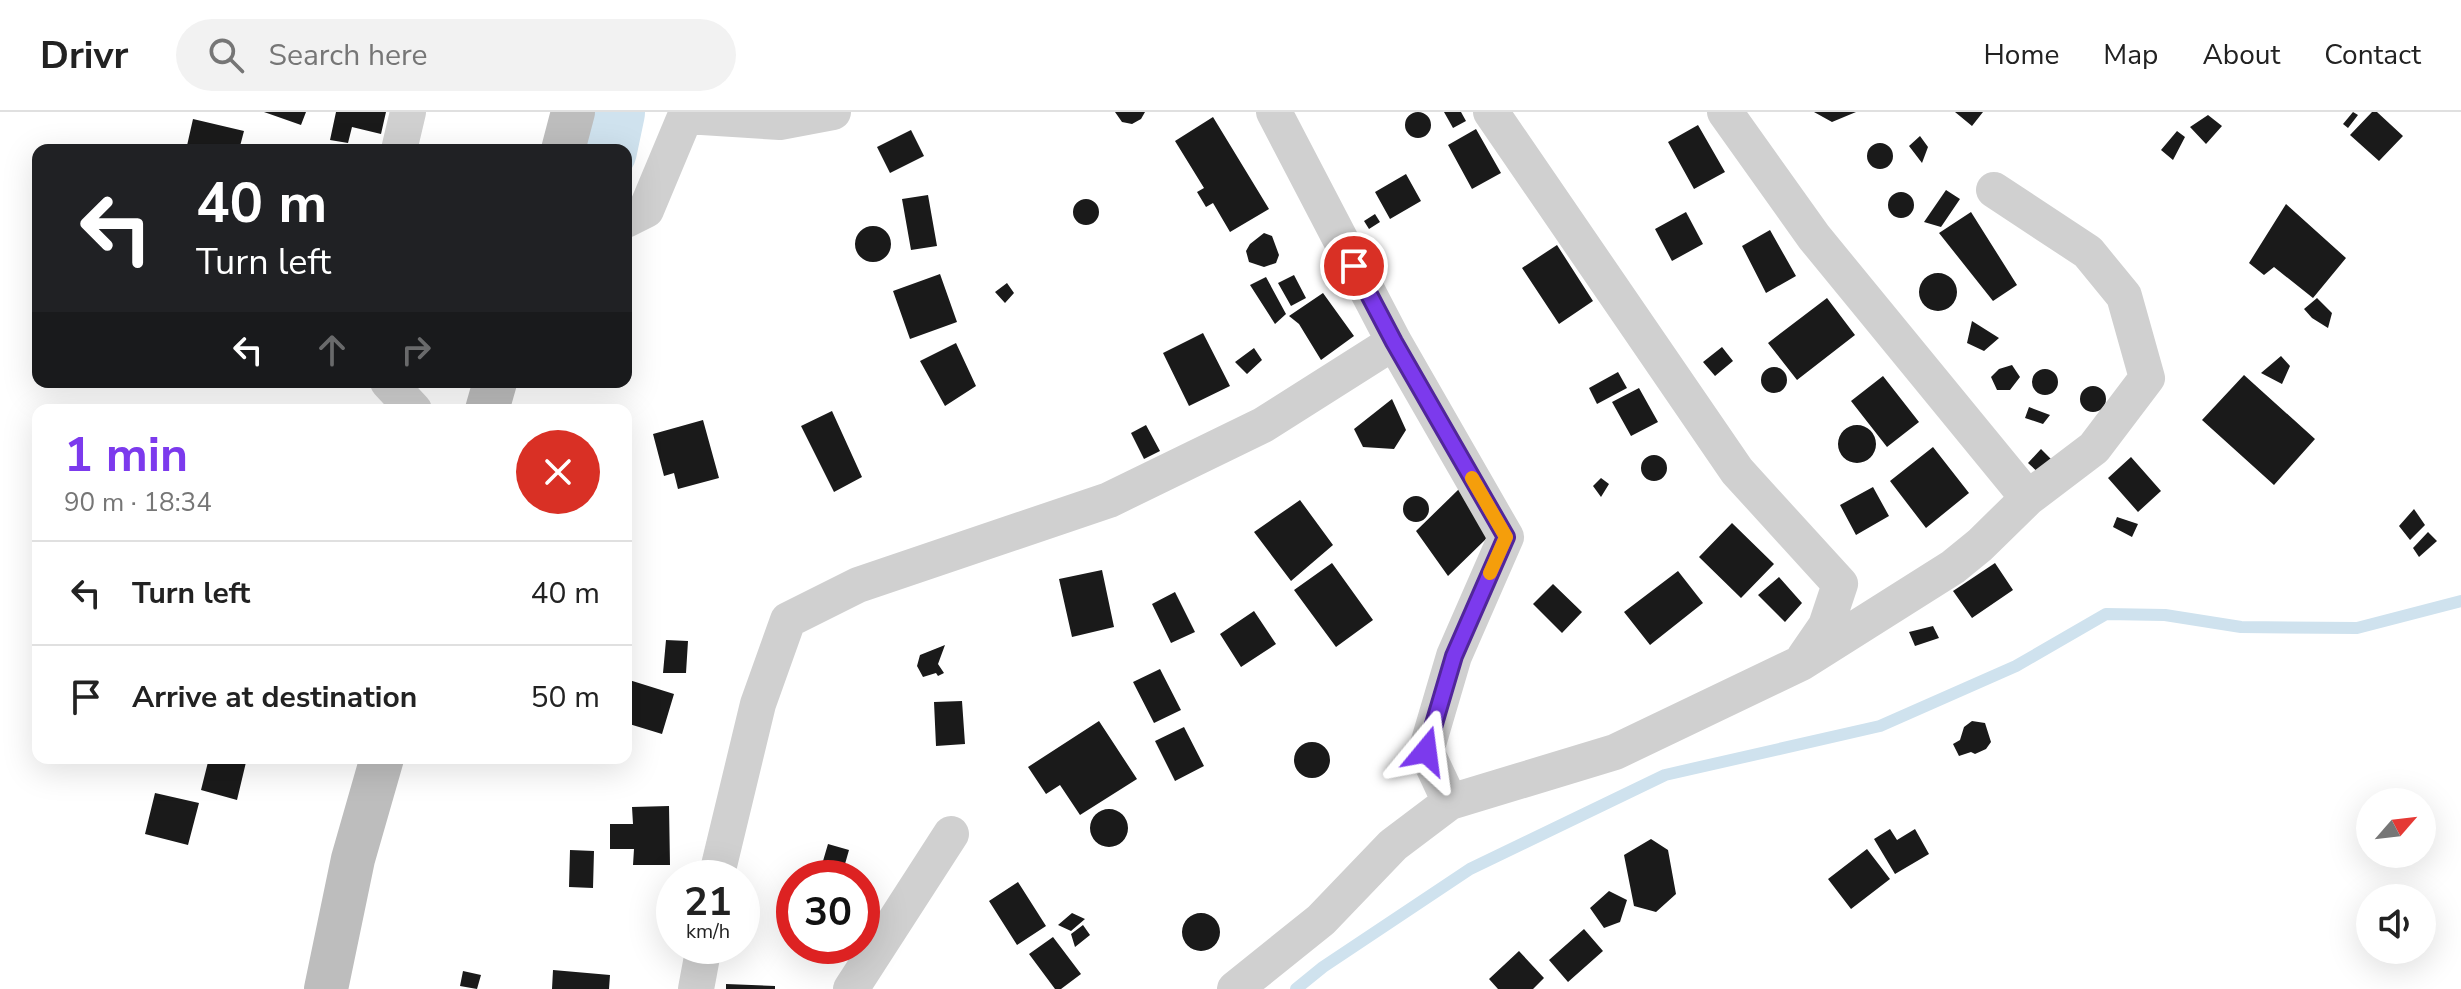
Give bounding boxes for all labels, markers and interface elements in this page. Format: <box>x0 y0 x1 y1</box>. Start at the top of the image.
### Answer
search box <box>176 19 736 91</box>
text: Drivr <box>40 30 128 81</box>
icon: search <box>204 33 248 77</box>
text: Search here <box>268 35 427 76</box>
text: Home <box>1984 36 2059 74</box>
text: Map <box>2103 36 2158 74</box>
text: About <box>2202 36 2280 74</box>
text: Contact <box>2324 36 2421 74</box>
text: 40 m <box>196 165 327 242</box>
icon: left <box>64 176 168 280</box>
pin <box>1320 232 1388 300</box>
text: Turn left <box>196 238 331 287</box>
icon: arrive <box>1332 244 1376 288</box>
icon: left <box>226 328 270 372</box>
icon: ahead <box>310 328 354 372</box>
icon: right <box>394 328 438 372</box>
text: 1 min <box>64 422 188 488</box>
button: close <box>516 430 600 514</box>
text: 90 m · 18:34 <box>64 485 212 520</box>
icon: left <box>64 571 108 615</box>
text: Turn left <box>132 573 250 614</box>
text: 40 m <box>531 573 600 614</box>
icon: arrive <box>64 675 108 719</box>
text: Arrive at destination <box>132 677 417 718</box>
text: 50 m <box>531 677 600 718</box>
position arrow <box>1384 709 1468 793</box>
north arrow <box>2356 788 2436 868</box>
map controls <box>2356 788 2436 964</box>
speed limit sign: 30 <box>776 860 880 964</box>
text: 21 <box>684 875 732 929</box>
button: sound <box>2356 884 2436 964</box>
text: km/h <box>686 918 730 945</box>

